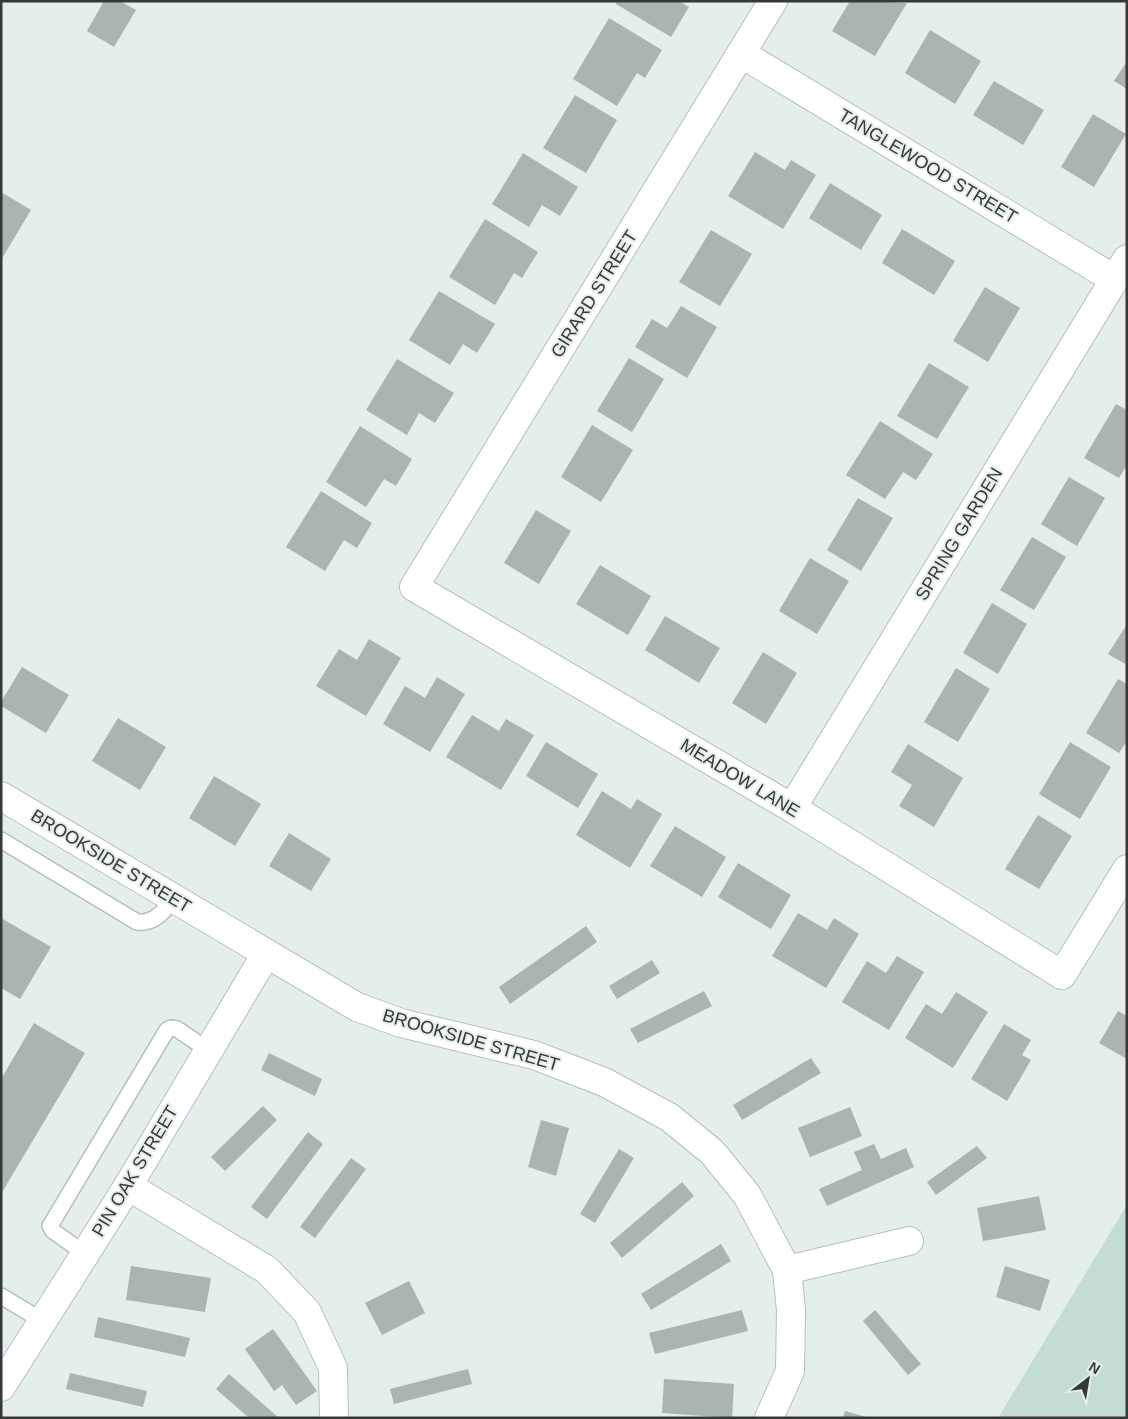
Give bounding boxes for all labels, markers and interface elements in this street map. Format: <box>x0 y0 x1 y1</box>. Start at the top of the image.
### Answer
street label: TANGLEWOOD STREET <box>835 105 1021 227</box>
street label: GIRARD STREET <box>547 227 641 361</box>
street label: SPRING GARDEN <box>912 464 1006 604</box>
street label: MEADOW LANE <box>677 735 803 821</box>
street label: BROOKSIDE STREET <box>27 805 195 917</box>
street label: BROOKSIDE STREET <box>380 1005 562 1075</box>
street label: PIN OAK STREET <box>88 1102 182 1240</box>
north arrow <box>1063 1354 1113 1404</box>
text: N <box>1086 1358 1103 1377</box>

